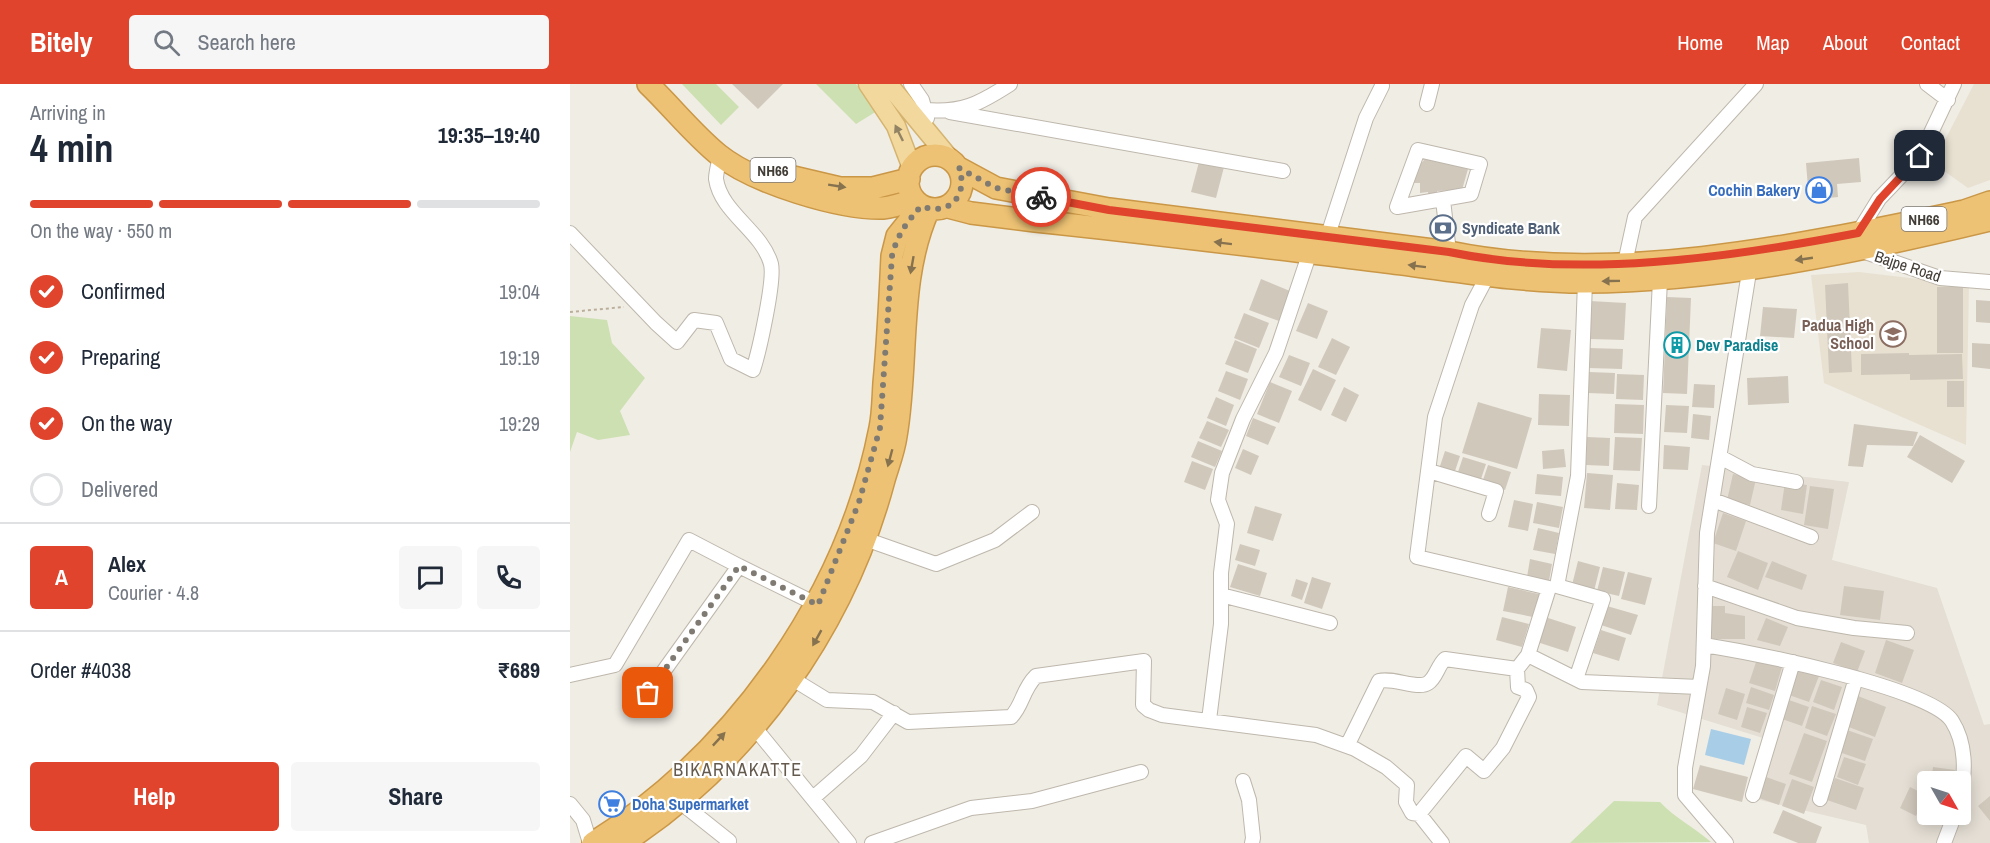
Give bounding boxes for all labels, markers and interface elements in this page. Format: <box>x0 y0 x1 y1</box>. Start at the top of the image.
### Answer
search box <box>129 15 549 69</box>
text: Bitely <box>30 23 93 61</box>
icon: search <box>150 26 183 59</box>
text: Search here <box>198 27 296 57</box>
text: Home <box>1677 28 1723 57</box>
text: Map <box>1756 28 1790 57</box>
text: About <box>1823 28 1868 57</box>
text: Contact <box>1901 28 1960 57</box>
text: Arriving in <box>30 99 106 126</box>
text: 19:35–19:40 <box>438 120 540 150</box>
text: 4 min <box>30 122 114 174</box>
one-way arrow <box>895 124 904 141</box>
pin <box>1894 130 1945 181</box>
icon: home <box>1903 139 1936 172</box>
road number: NH66 <box>750 158 796 182</box>
courier <box>1011 167 1071 227</box>
shop icon: Cochin Bakery <box>1804 175 1834 205</box>
place label: Cochin Bakery <box>1708 179 1801 201</box>
icon: bike <box>1025 181 1058 214</box>
one-way arrow <box>828 182 847 191</box>
road number: NH66 <box>1902 207 1946 231</box>
bank icon: Syndicate Bank <box>1428 213 1458 243</box>
text: On the way · 550 m <box>30 217 172 244</box>
place label: Syndicate Bank <box>1462 217 1560 239</box>
one-way arrow <box>1213 238 1232 247</box>
street label: Bajpe Road <box>1872 245 1944 287</box>
one-way arrow <box>908 255 917 274</box>
one-way arrow <box>1795 255 1814 264</box>
one-way arrow <box>1407 261 1426 270</box>
icon: check <box>30 275 63 308</box>
text: Confirmed <box>81 276 165 306</box>
one-way arrow <box>1601 276 1620 286</box>
text: 19:04 <box>499 278 540 305</box>
place label: Padua High School <box>1802 314 1874 354</box>
school or university icon: Padua High School <box>1878 319 1908 349</box>
building icon: Dev Paradise <box>1662 330 1692 360</box>
place label: Dev Paradise <box>1696 334 1778 356</box>
icon: check <box>30 341 63 374</box>
text: Preparing <box>81 342 160 372</box>
text: 19:19 <box>499 344 540 371</box>
icon: check <box>30 407 63 440</box>
text: On the way <box>81 408 172 438</box>
text: 19:29 <box>499 410 540 437</box>
one-way arrow <box>885 449 895 467</box>
text: Delivered <box>81 474 158 504</box>
button: chat <box>399 546 462 609</box>
button: phone <box>477 546 540 609</box>
text: Alex <box>108 549 146 579</box>
text: A <box>55 562 68 592</box>
text: Courier · 4.8 <box>108 579 199 606</box>
one-way arrow <box>812 630 822 647</box>
text: Order #4038 <box>30 655 131 685</box>
text: ₹689 <box>497 655 540 685</box>
pin <box>622 667 673 718</box>
icon: bag <box>631 676 664 709</box>
one-way arrow <box>712 732 725 747</box>
district label: BIKARNAKATTE <box>673 757 803 782</box>
button: Help <box>30 762 279 831</box>
button: Share <box>291 762 540 831</box>
north arrow <box>1917 771 1971 825</box>
map controls <box>1917 771 1971 825</box>
supermarket icon: Doha Supermarket <box>597 789 627 819</box>
place label: Doha Supermarket <box>632 793 749 815</box>

